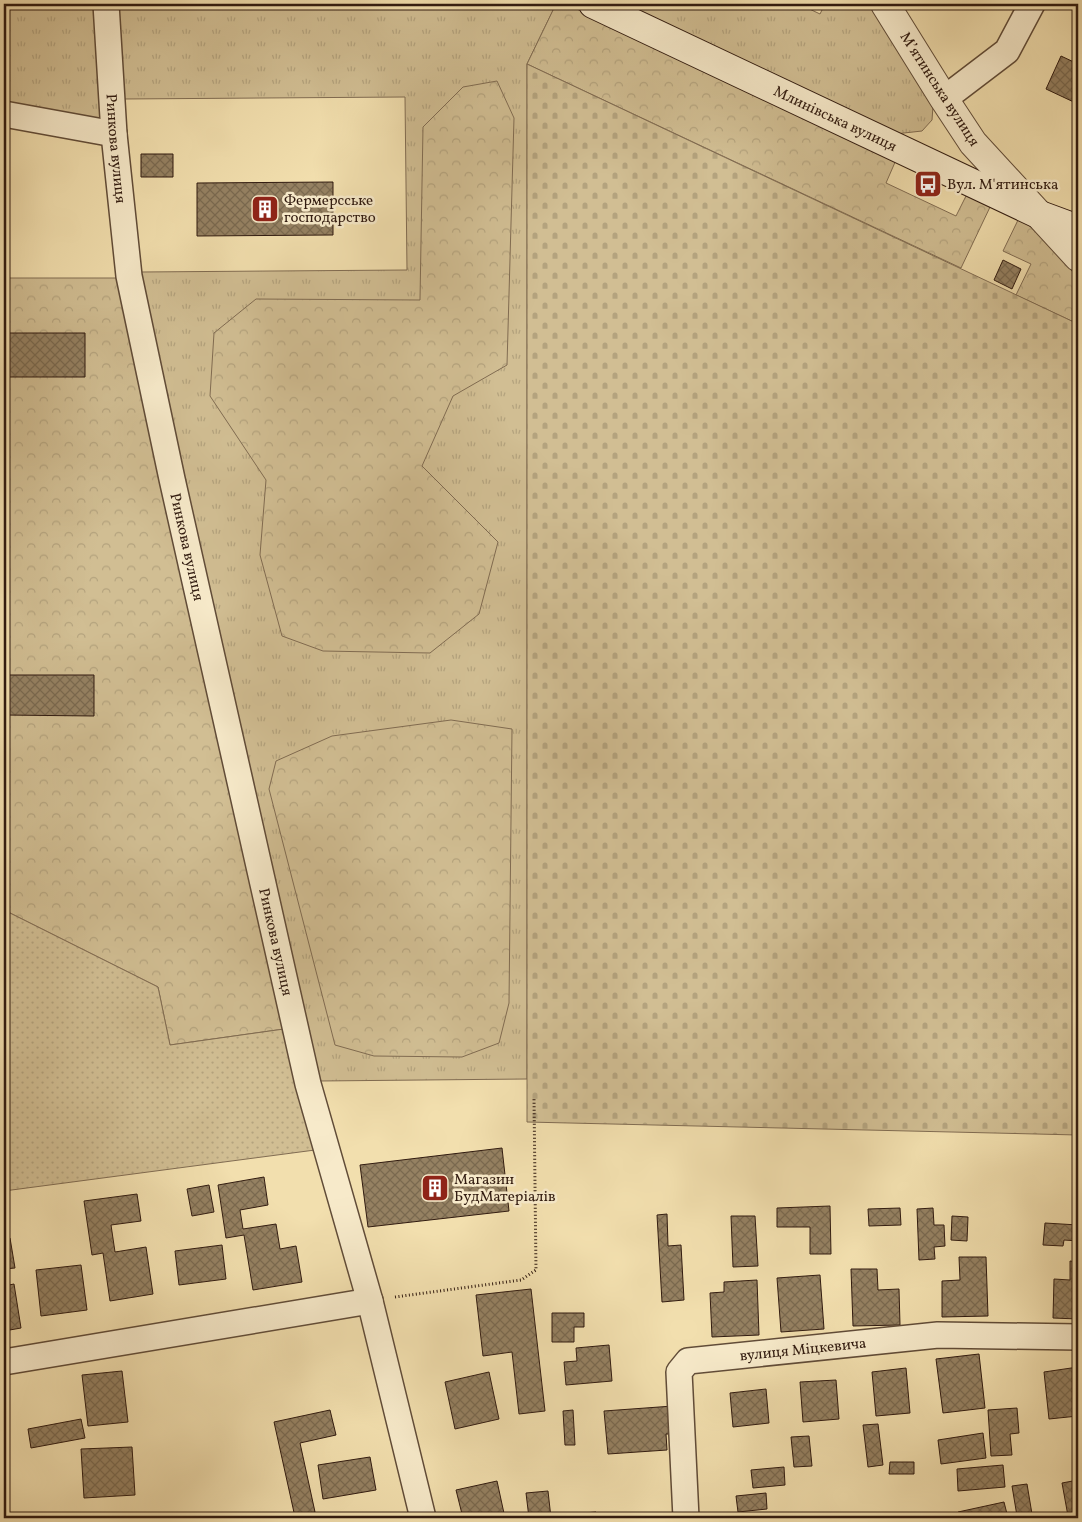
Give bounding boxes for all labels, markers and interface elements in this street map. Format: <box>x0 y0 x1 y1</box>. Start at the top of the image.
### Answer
street label: Мʼятинська вулиця <box>894 28 984 151</box>
street label: Млинівська вулиця <box>770 82 900 158</box>
street label: Ринкова вулиця <box>100 93 130 205</box>
bus stop icon: Вул. М'ятинська <box>913 169 943 199</box>
place label: Вул. М'ятинська <box>947 175 1058 196</box>
place label: Фермерсське господарство <box>284 191 376 229</box>
building icon: Фермерсське господарство <box>250 194 280 224</box>
street label: Ринкова вулиця <box>163 491 208 603</box>
street label: Ринкова вулиця <box>252 886 297 998</box>
place label: Магазин БудМатеріалів <box>454 1170 556 1208</box>
building icon: Магазин БудМатеріалів <box>420 1173 450 1203</box>
street label: вулиця Міцкевича <box>739 1334 868 1368</box>

